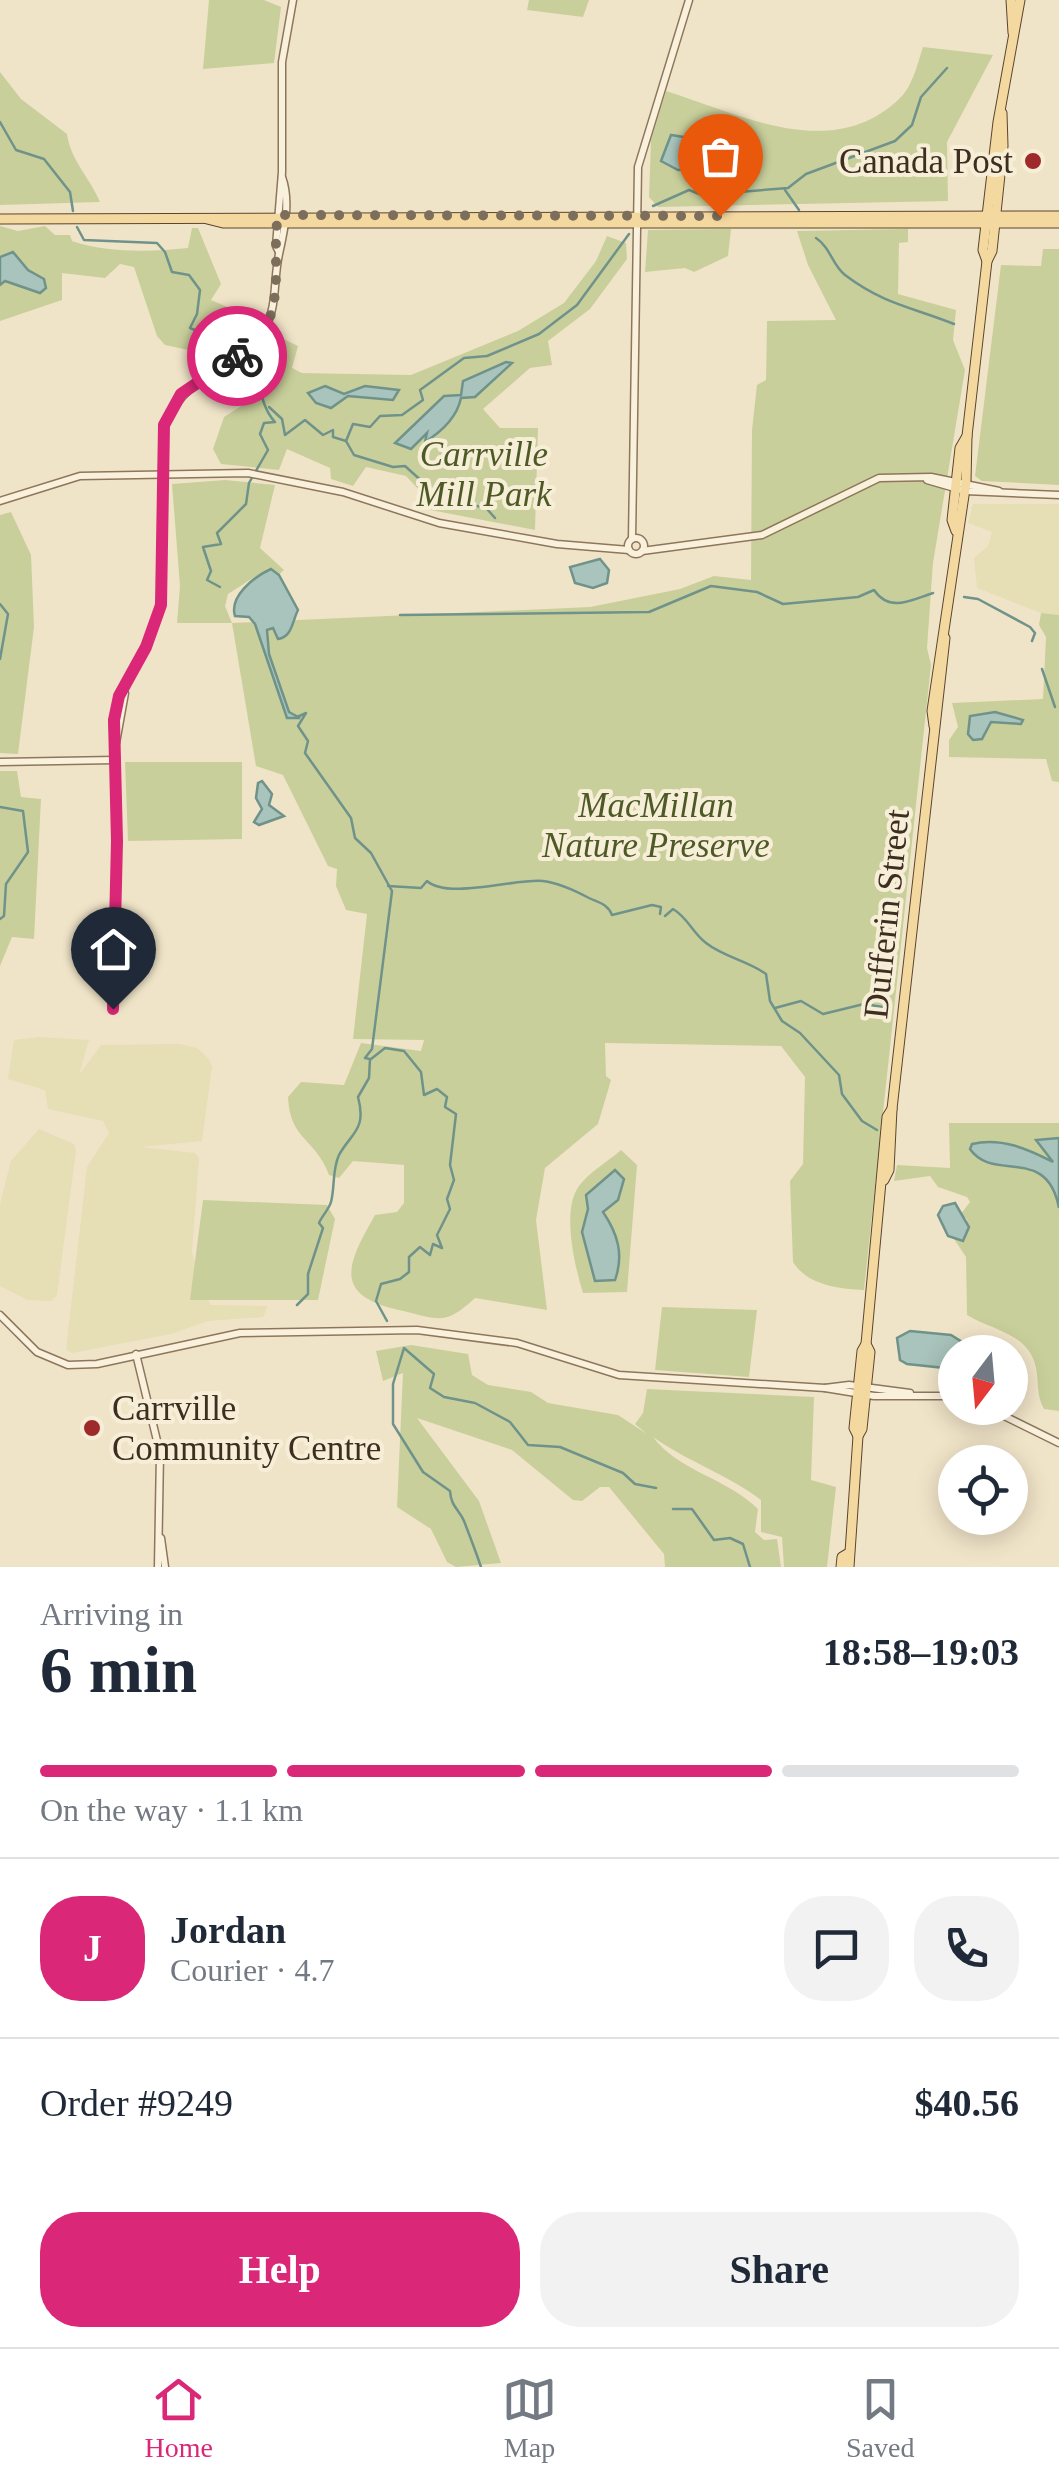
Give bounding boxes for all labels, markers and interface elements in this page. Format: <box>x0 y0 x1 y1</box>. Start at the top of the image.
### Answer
pin <box>678 114 763 217</box>
icon: bag <box>693 129 748 184</box>
place label: Canada Post <box>839 142 1013 181</box>
marker: Canada Post <box>1022 150 1044 172</box>
courier <box>187 306 287 406</box>
icon: bike <box>210 329 265 384</box>
park label: Carrville Mill Park <box>415 435 553 514</box>
park label: MacMillan Nature Preserve <box>541 786 770 865</box>
street label: Dufferin Street <box>856 807 917 1021</box>
pin <box>71 907 156 1010</box>
icon: home <box>86 922 141 977</box>
north arrow <box>938 1335 1028 1425</box>
map controls <box>938 1335 1028 1535</box>
place label: Carrville Community Centre <box>112 1389 381 1468</box>
marker: Carrville Community Centre <box>81 1417 103 1439</box>
button: locate <box>938 1445 1028 1535</box>
text: Arriving in <box>40 1596 183 1632</box>
text: 18:58–19:03 <box>823 1631 1019 1673</box>
text: 6 min <box>40 1634 197 1706</box>
text: On the way · 1.1 km <box>40 1792 303 1828</box>
button: chat <box>784 1896 889 2001</box>
button: phone <box>914 1896 1019 2001</box>
text: Jordan <box>170 1909 286 1951</box>
text: J <box>83 1927 102 1969</box>
text: Courier · 4.7 <box>170 1952 334 1988</box>
text: Order #9249 <box>40 2082 233 2124</box>
text: $40.56 <box>915 2082 1019 2124</box>
button: Help <box>40 2212 520 2327</box>
button: Share <box>540 2212 1019 2327</box>
tab: Home <box>145 2372 213 2464</box>
tab: Map <box>502 2372 557 2464</box>
tab: Saved <box>846 2372 914 2464</box>

